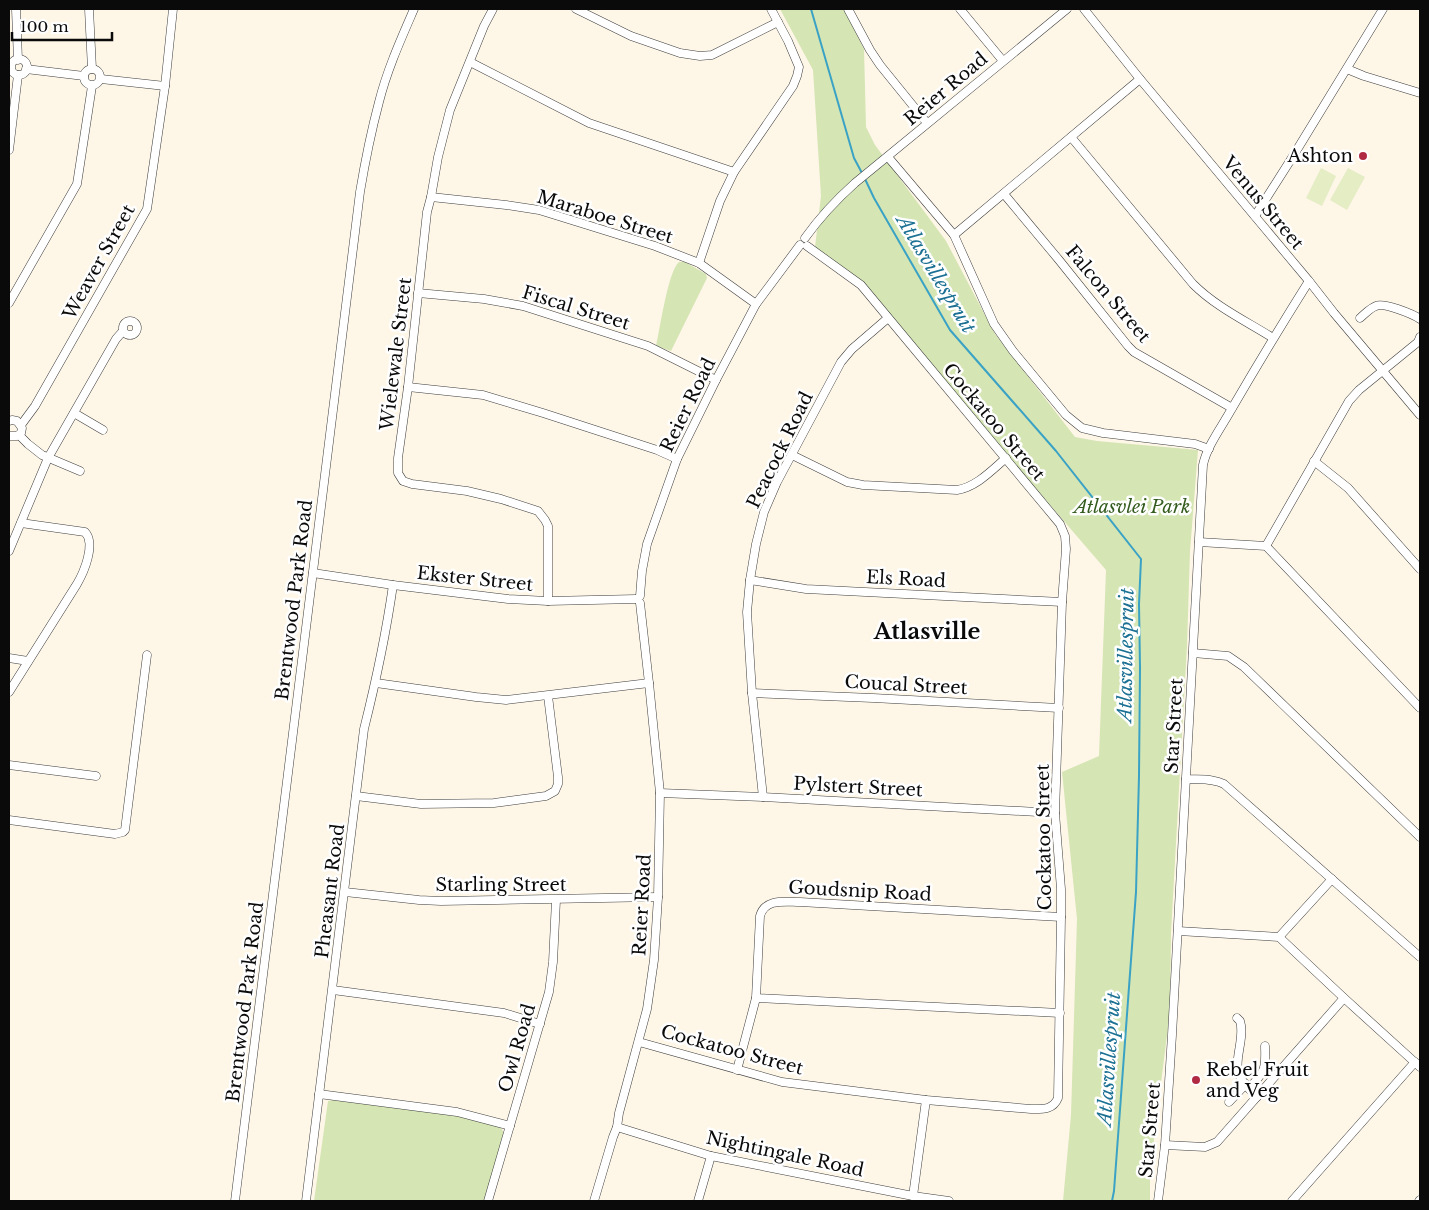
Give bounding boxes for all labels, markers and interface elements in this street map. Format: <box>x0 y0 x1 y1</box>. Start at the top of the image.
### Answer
scale bar <box>12 10 112 42</box>
text: 100 m <box>20 17 69 36</box>
street label: Reier Road <box>900 48 992 130</box>
place label: Ashton <box>1287 145 1353 167</box>
marker: Ashton <box>1357 150 1369 162</box>
street label: Venus Street <box>1217 151 1308 254</box>
street label: Maraboe Street <box>534 186 676 248</box>
street label: Weaver Street <box>58 201 140 324</box>
water label: Atlasvillespruit <box>890 208 980 337</box>
street label: Falcon Street <box>1061 241 1155 347</box>
street label: Wielewale Street <box>376 276 416 433</box>
street label: Fiscal Street <box>520 281 633 335</box>
street label: Reier Road <box>656 354 720 456</box>
street label: Cockatoo Street <box>938 359 1050 485</box>
street label: Peacock Road <box>742 388 818 512</box>
park label: Atlasvlei Park <box>1072 496 1190 518</box>
street label: Brentwood Park Road <box>271 498 317 702</box>
street label: Ekster Street <box>416 562 534 596</box>
street label: Els Road <box>865 566 947 592</box>
water label: Atlasvillespruit <box>1113 588 1139 725</box>
district label: Atlasville <box>873 618 980 645</box>
street label: Coucal Street <box>844 671 968 699</box>
street label: Star Street <box>1161 677 1187 774</box>
street label: Cockatoo Street <box>1032 763 1056 910</box>
street label: Pylstert Street <box>793 773 923 801</box>
street label: Pheasant Road <box>311 822 349 960</box>
street label: Reier Road <box>628 853 656 957</box>
street label: Starling Street <box>435 874 567 896</box>
street label: Goudsnip Road <box>788 876 932 906</box>
street label: Brentwood Park Road <box>222 900 268 1104</box>
water label: Atlasvillespruit <box>1093 991 1125 1130</box>
street label: Owl Road <box>494 1001 540 1095</box>
street label: Cockatoo Street <box>658 1020 806 1080</box>
place label: Rebel Fruit and Veg <box>1206 1059 1309 1102</box>
marker: Rebel Fruit and Veg <box>1190 1074 1202 1086</box>
street label: Star Street <box>1135 1081 1165 1179</box>
street label: Nightingale Road <box>704 1127 866 1181</box>

